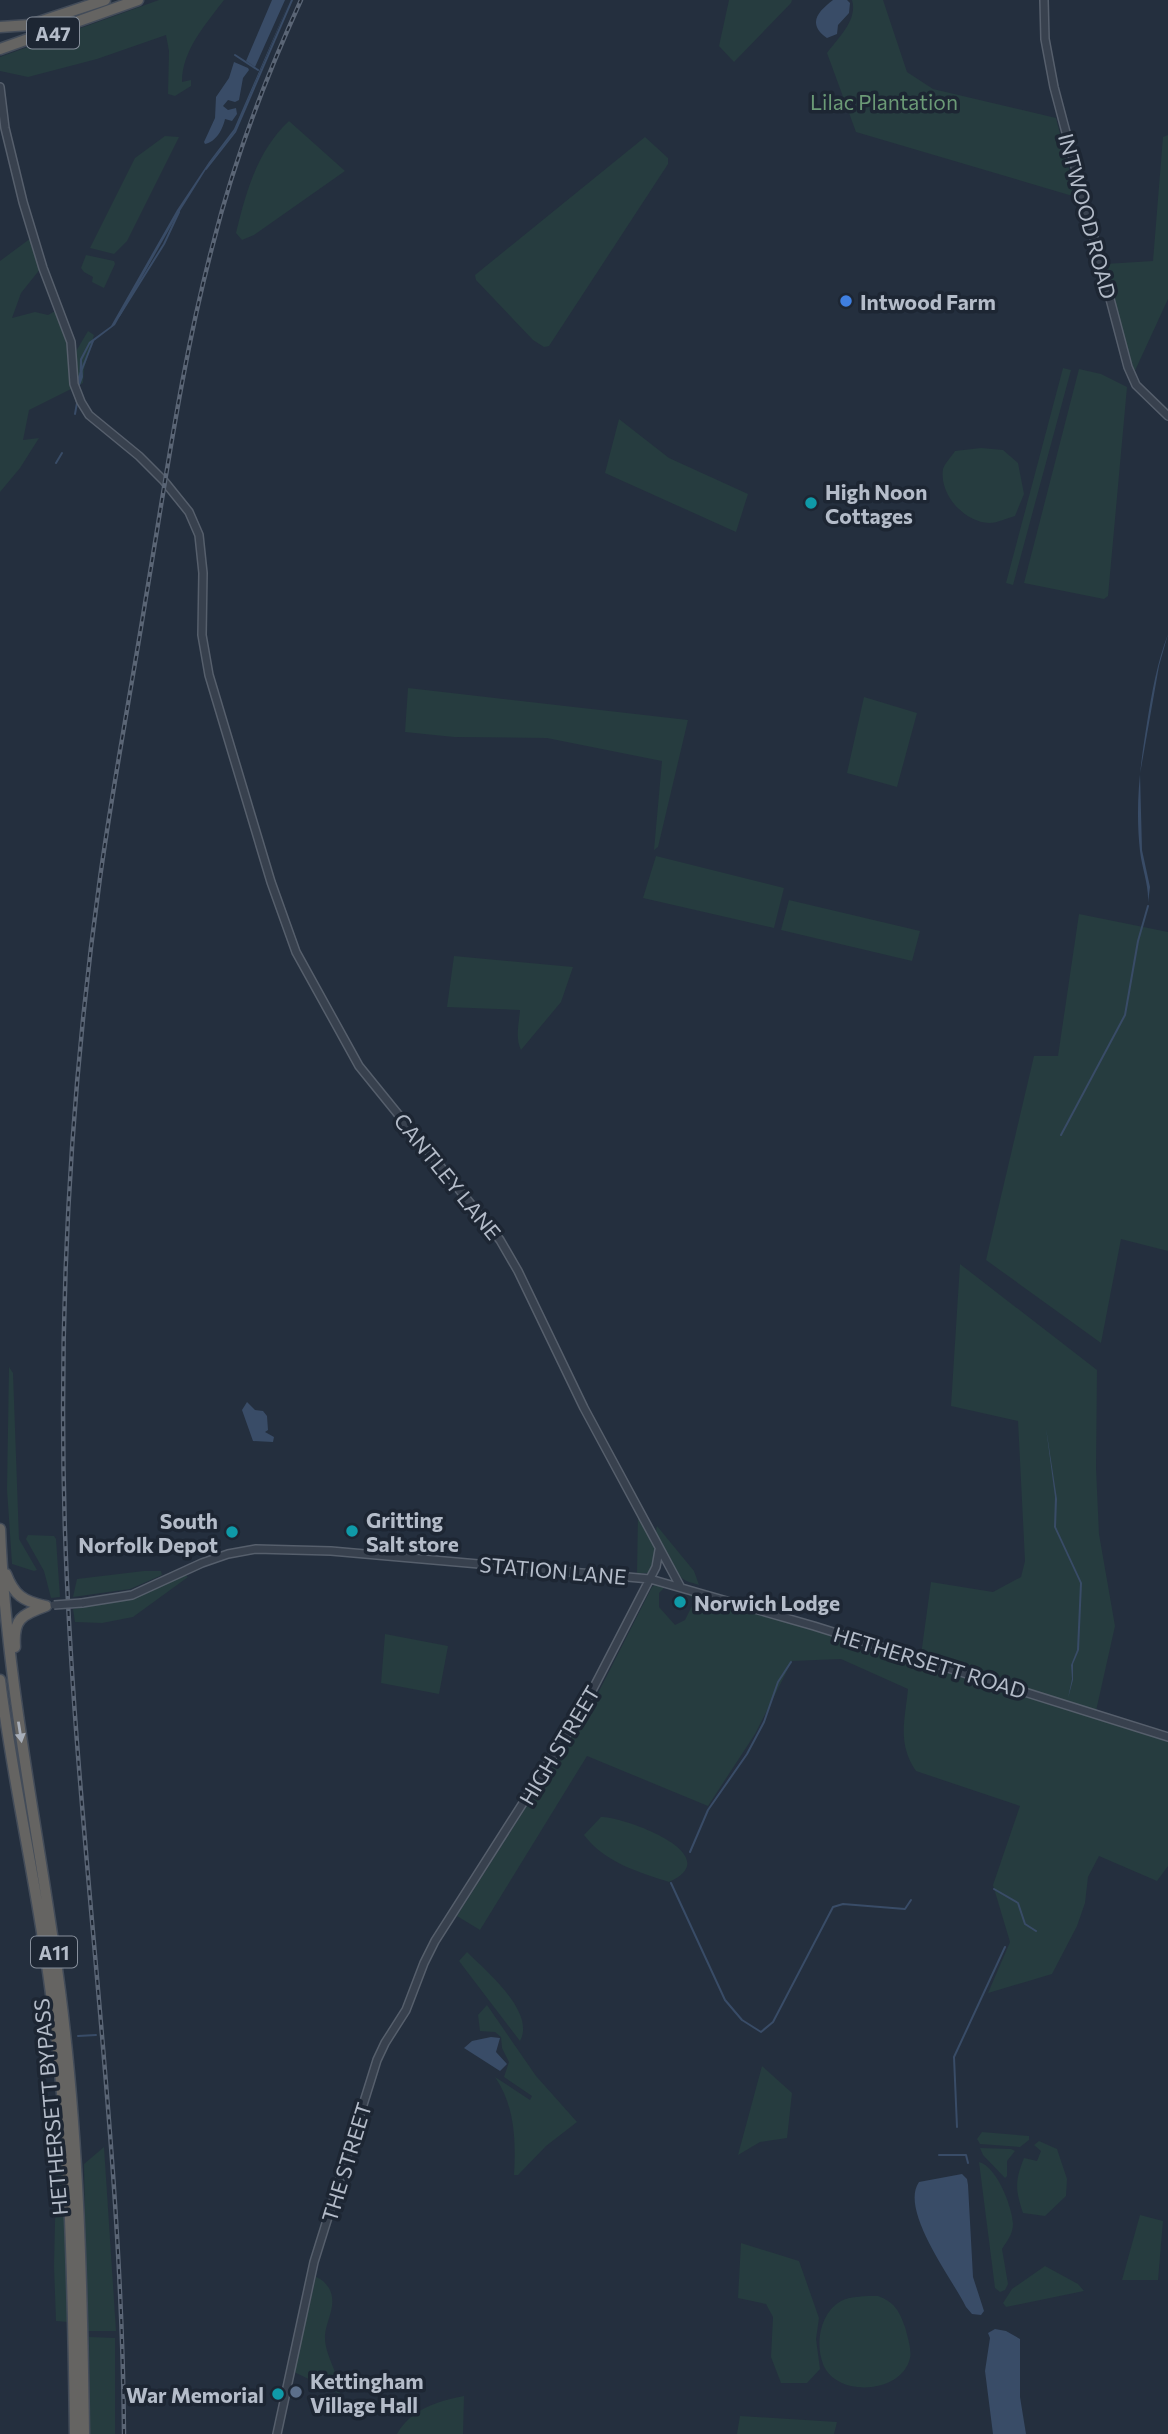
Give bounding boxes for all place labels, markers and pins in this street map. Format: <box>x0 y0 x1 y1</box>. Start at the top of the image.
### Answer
place label: Intwood Farm <box>860 289 996 314</box>
marker: Intwood Farm <box>838 293 854 309</box>
place label: High Noon Cottages <box>825 479 927 528</box>
marker: High Noon Cottages <box>803 495 819 511</box>
place label: Gritting Salt store <box>366 1507 459 1556</box>
place label: South Norfolk Depot <box>78 1508 218 1557</box>
marker: Gritting Salt store <box>344 1523 360 1539</box>
marker: South Norfolk Depot <box>224 1524 240 1540</box>
place label: Norwich Lodge <box>694 1590 840 1615</box>
marker: Norwich Lodge <box>672 1594 688 1610</box>
place label: Kettingham Village Hall <box>310 2368 424 2417</box>
place label: War Memorial <box>126 2382 264 2407</box>
marker: Kettingham Village Hall <box>288 2384 304 2400</box>
marker: War Memorial <box>270 2386 286 2402</box>

